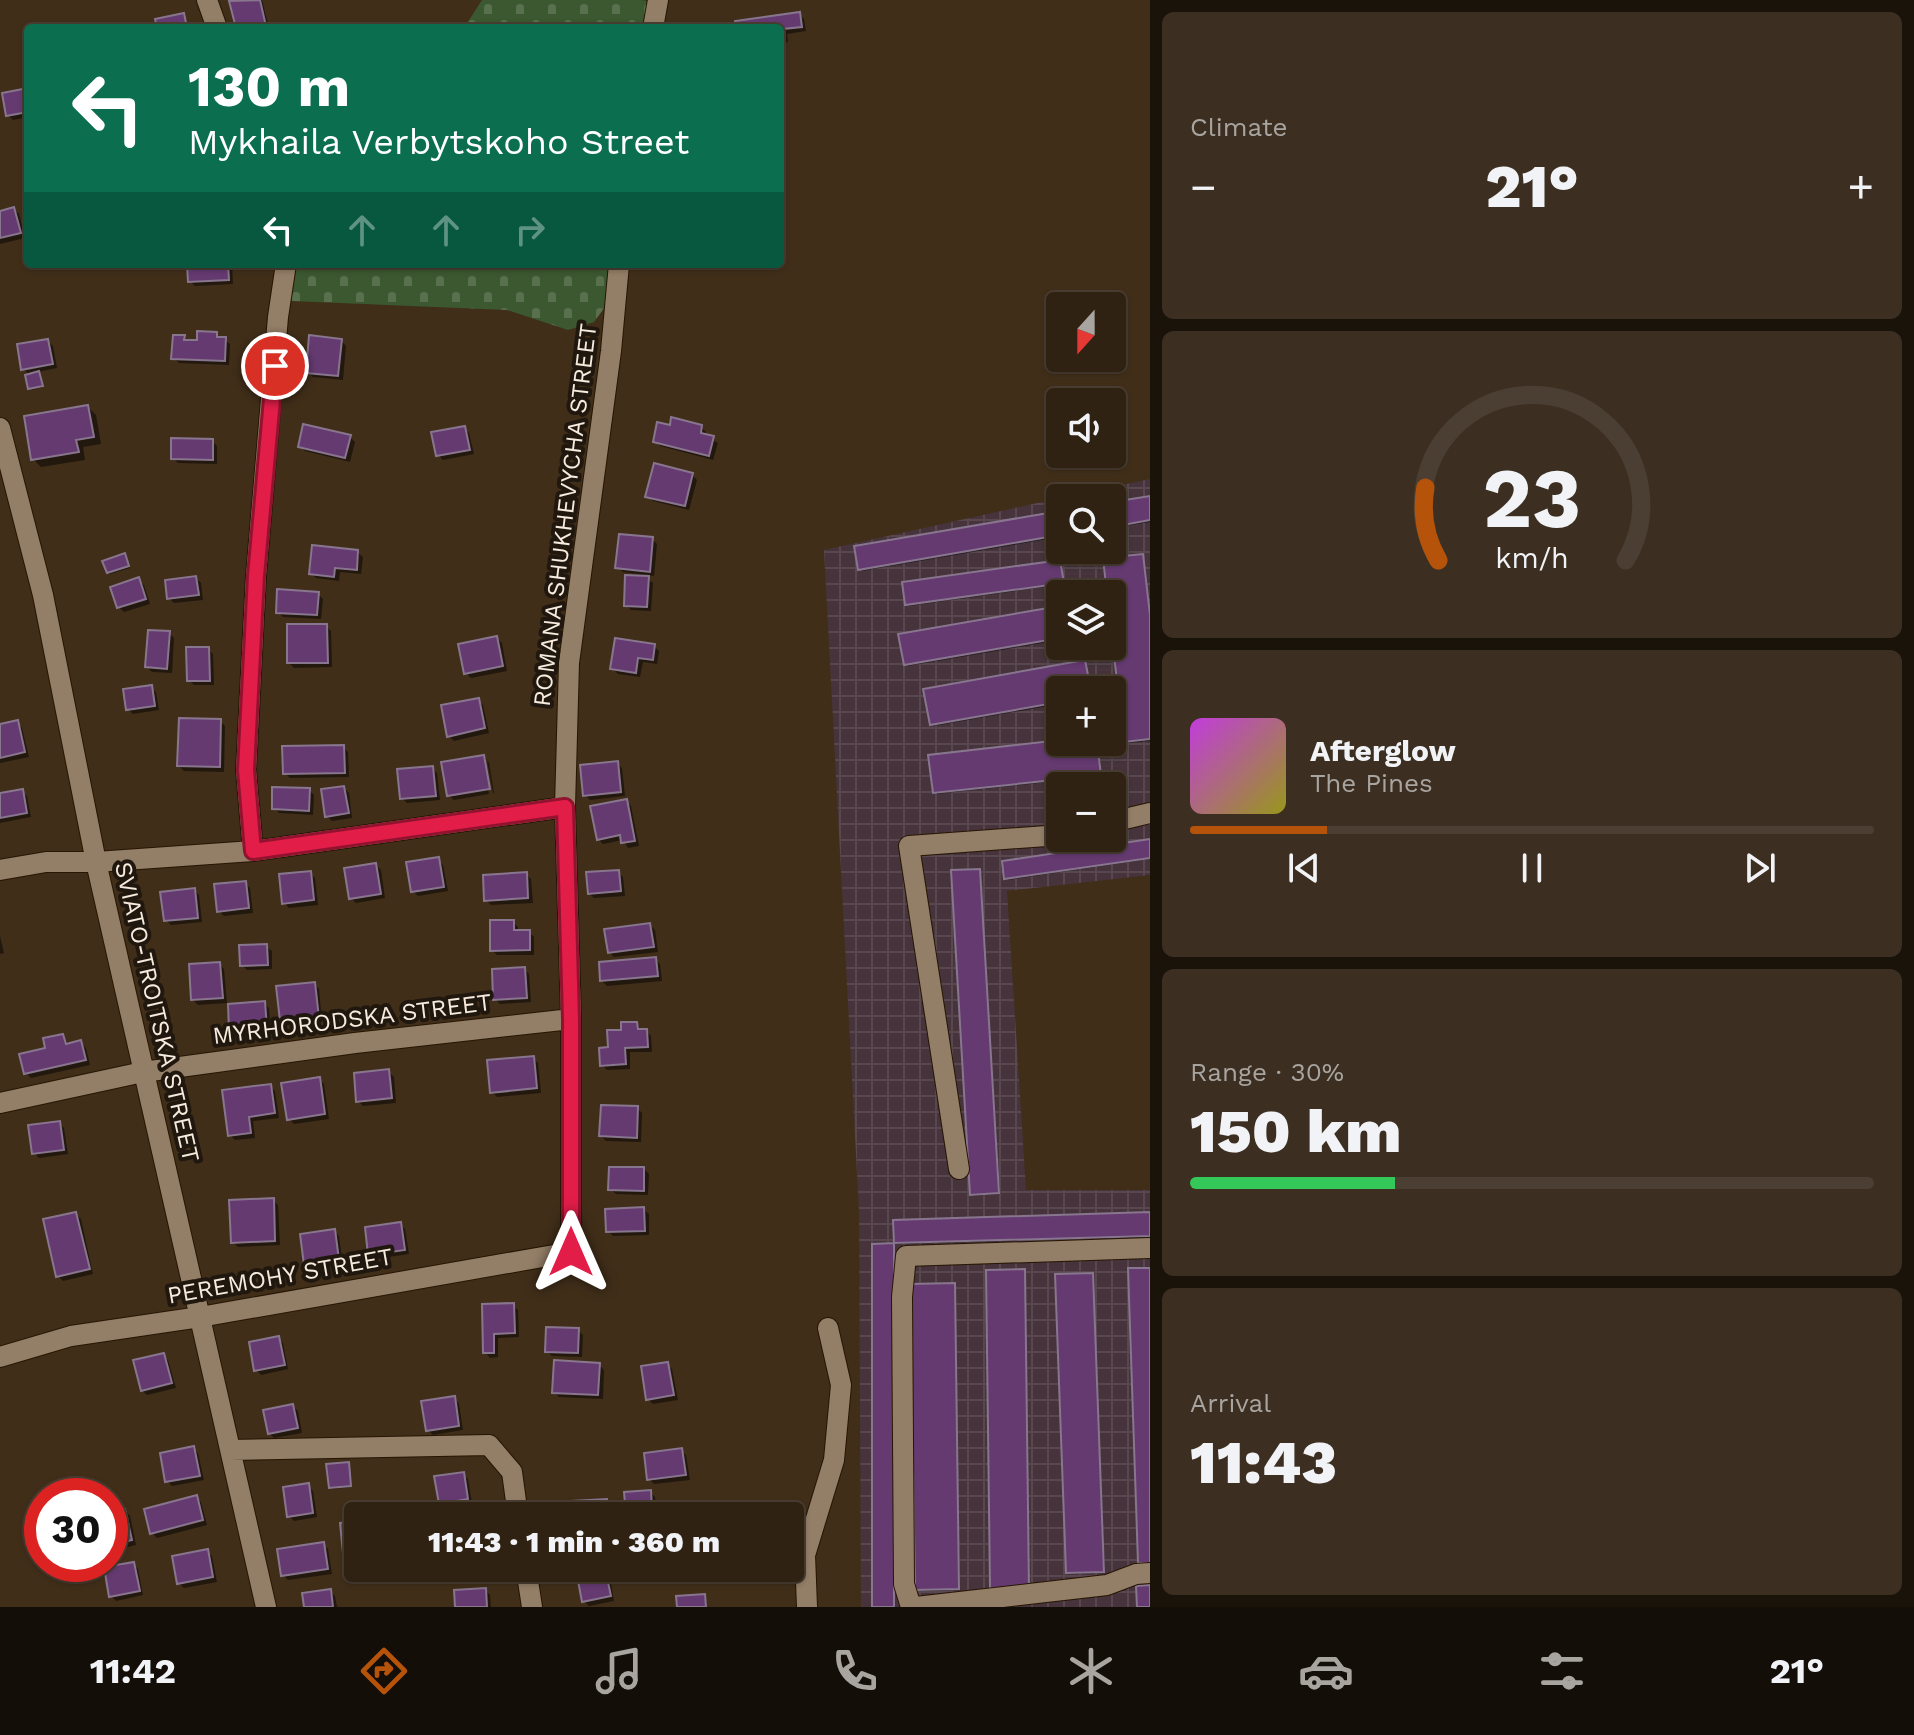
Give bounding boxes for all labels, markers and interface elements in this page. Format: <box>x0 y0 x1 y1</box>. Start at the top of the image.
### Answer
text: 130 m <box>188 54 350 120</box>
icon: left <box>56 56 160 160</box>
text: Climate <box>1190 112 1288 142</box>
text: Mykhaila Verbytskoho Street <box>188 121 689 163</box>
text: 21° <box>1485 151 1579 222</box>
text: − <box>1190 161 1217 213</box>
text: + <box>1847 161 1874 213</box>
icon: left <box>256 208 300 252</box>
icon: ahead <box>340 208 384 252</box>
icon: ahead <box>424 208 468 252</box>
icon: right <box>508 208 552 252</box>
north arrow <box>1046 292 1126 372</box>
map controls <box>1046 292 1126 852</box>
street label: ROMANA SHUKHEVYCHA STREET <box>528 322 602 708</box>
pin <box>241 332 309 400</box>
icon: arrive <box>253 344 297 388</box>
button: sound <box>1046 388 1126 468</box>
text: 23 <box>1483 449 1581 546</box>
button: search <box>1046 484 1126 564</box>
text: km/h <box>1495 541 1569 575</box>
button: layers <box>1046 580 1126 660</box>
button: + <box>1046 676 1126 756</box>
text: Afterglow <box>1310 733 1456 768</box>
text: The Pines <box>1310 768 1433 798</box>
button: − <box>1046 772 1126 852</box>
icon: previous <box>1282 846 1326 890</box>
icon: pause <box>1510 846 1554 890</box>
icon: next <box>1738 846 1782 890</box>
street label: SVIATO-TROITSKA STREET <box>109 859 205 1165</box>
street label: MYRHORODSKA STREET <box>211 988 493 1050</box>
text: Range · 30% <box>1190 1057 1344 1087</box>
text: 150 km <box>1190 1096 1402 1167</box>
position arrow <box>529 1210 613 1294</box>
street label: PEREMOHY STREET <box>165 1242 395 1310</box>
text: Arrival <box>1190 1388 1271 1418</box>
text: 11:43 <box>1190 1427 1337 1498</box>
speed limit sign: 30 <box>24 1478 128 1582</box>
text: 11:43 · 1 min · 360 m <box>428 1524 720 1559</box>
icon: directions <box>356 1643 412 1699</box>
icon: music <box>591 1643 647 1699</box>
icon: phone <box>827 1643 883 1699</box>
icon: climate <box>1063 1643 1119 1699</box>
icon: car <box>1298 1643 1354 1699</box>
icon: filters <box>1534 1643 1590 1699</box>
text: 11:42 <box>90 1650 176 1692</box>
text: 21° <box>1769 1650 1824 1692</box>

